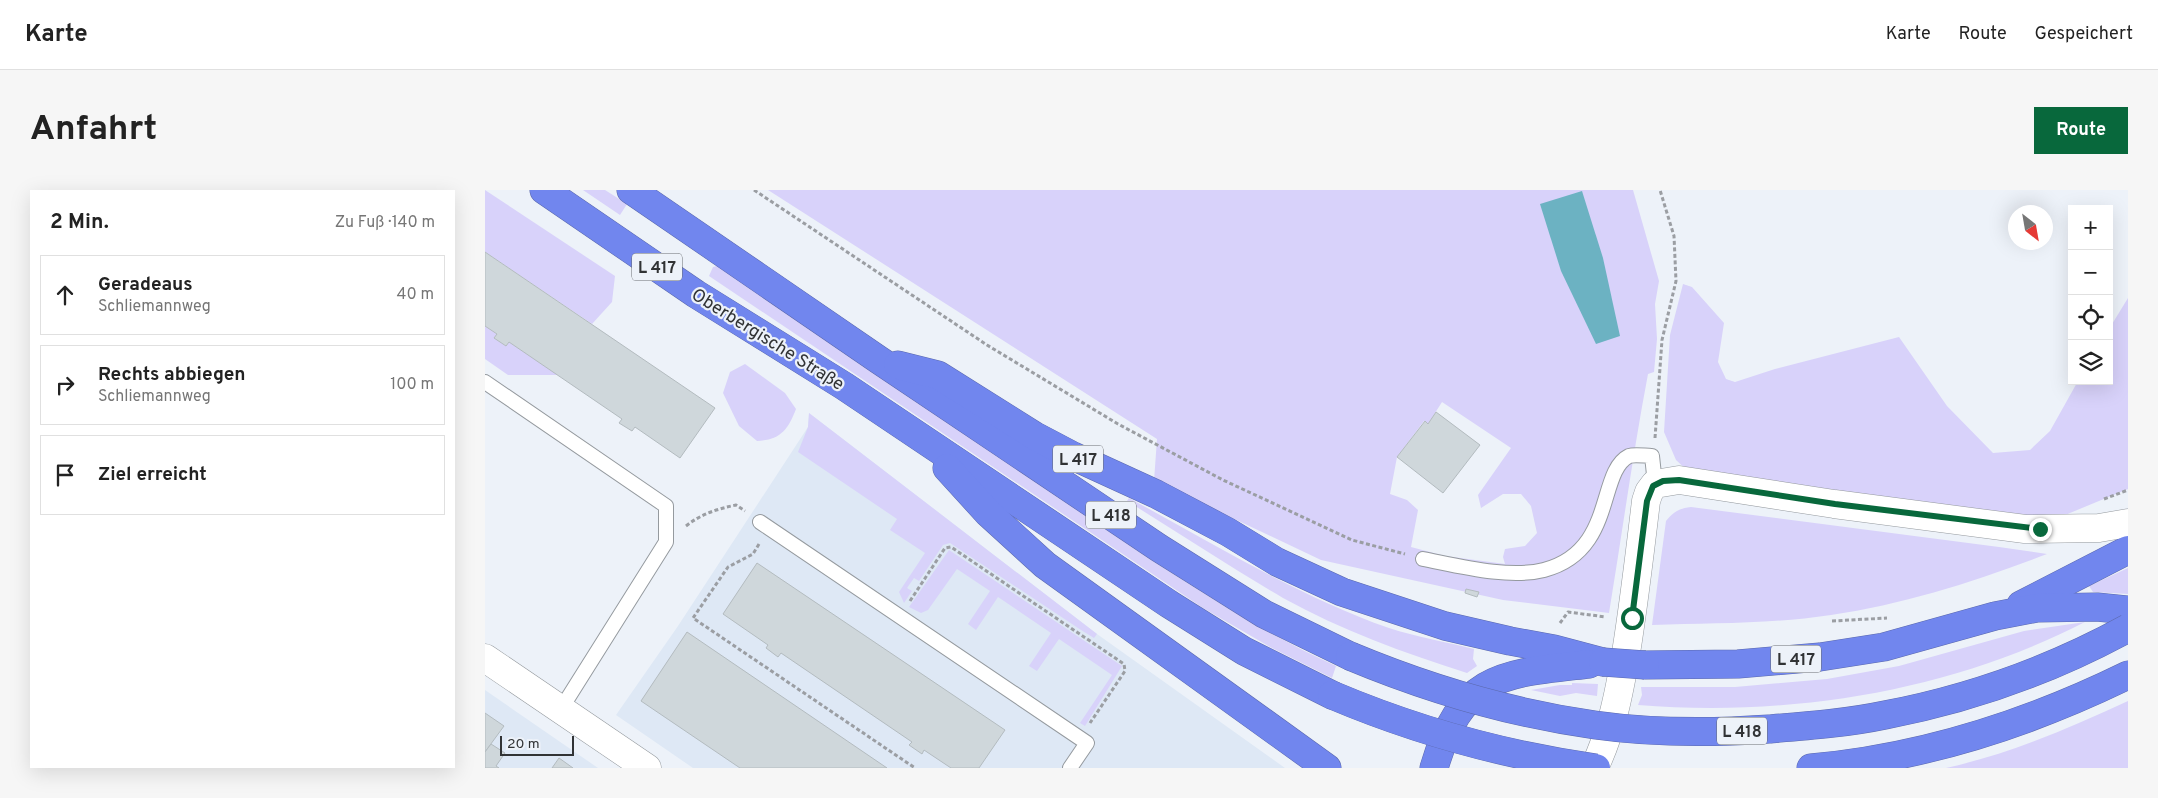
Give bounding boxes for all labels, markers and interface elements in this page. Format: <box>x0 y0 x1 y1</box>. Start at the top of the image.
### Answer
text: Karte <box>25 20 88 50</box>
text: Karte <box>1886 23 1931 46</box>
text: Route <box>1959 23 2007 46</box>
text: Gespeichert <box>2035 23 2133 46</box>
button: Route <box>2034 107 2128 154</box>
text: Anfahrt <box>30 108 157 152</box>
north arrow <box>2008 205 2053 250</box>
map controls <box>2068 205 2113 385</box>
button: + <box>2068 205 2113 250</box>
text: 2 Min. <box>50 209 109 236</box>
text: Zu Fuß · 140 m <box>335 213 435 233</box>
button: − <box>2068 250 2113 295</box>
road number: L 417 <box>632 254 682 280</box>
text: Geradeaus <box>98 273 193 297</box>
icon: ahead <box>51 281 79 309</box>
street label: Oberbergische Straße <box>687 284 848 397</box>
text: 40 m <box>396 285 434 305</box>
button: locate <box>2068 295 2113 340</box>
text: Schliemannweg <box>98 297 211 317</box>
button: layers <box>2068 340 2113 385</box>
text: Rechts abbiegen <box>98 363 246 387</box>
icon: right <box>51 371 79 399</box>
text: 100 m <box>390 375 434 395</box>
text: Schliemannweg <box>98 387 211 407</box>
road number: L 417 <box>1053 445 1103 472</box>
icon: arrive <box>51 461 79 489</box>
text: Ziel erreicht <box>98 463 207 487</box>
road number: L 418 <box>1086 502 1136 528</box>
route end <box>2029 518 2052 541</box>
route start <box>1621 607 1644 630</box>
road number: L 417 <box>1771 646 1821 672</box>
road number: L 418 <box>1717 718 1767 744</box>
scale bar <box>500 733 574 756</box>
text: 20 m <box>507 736 540 753</box>

